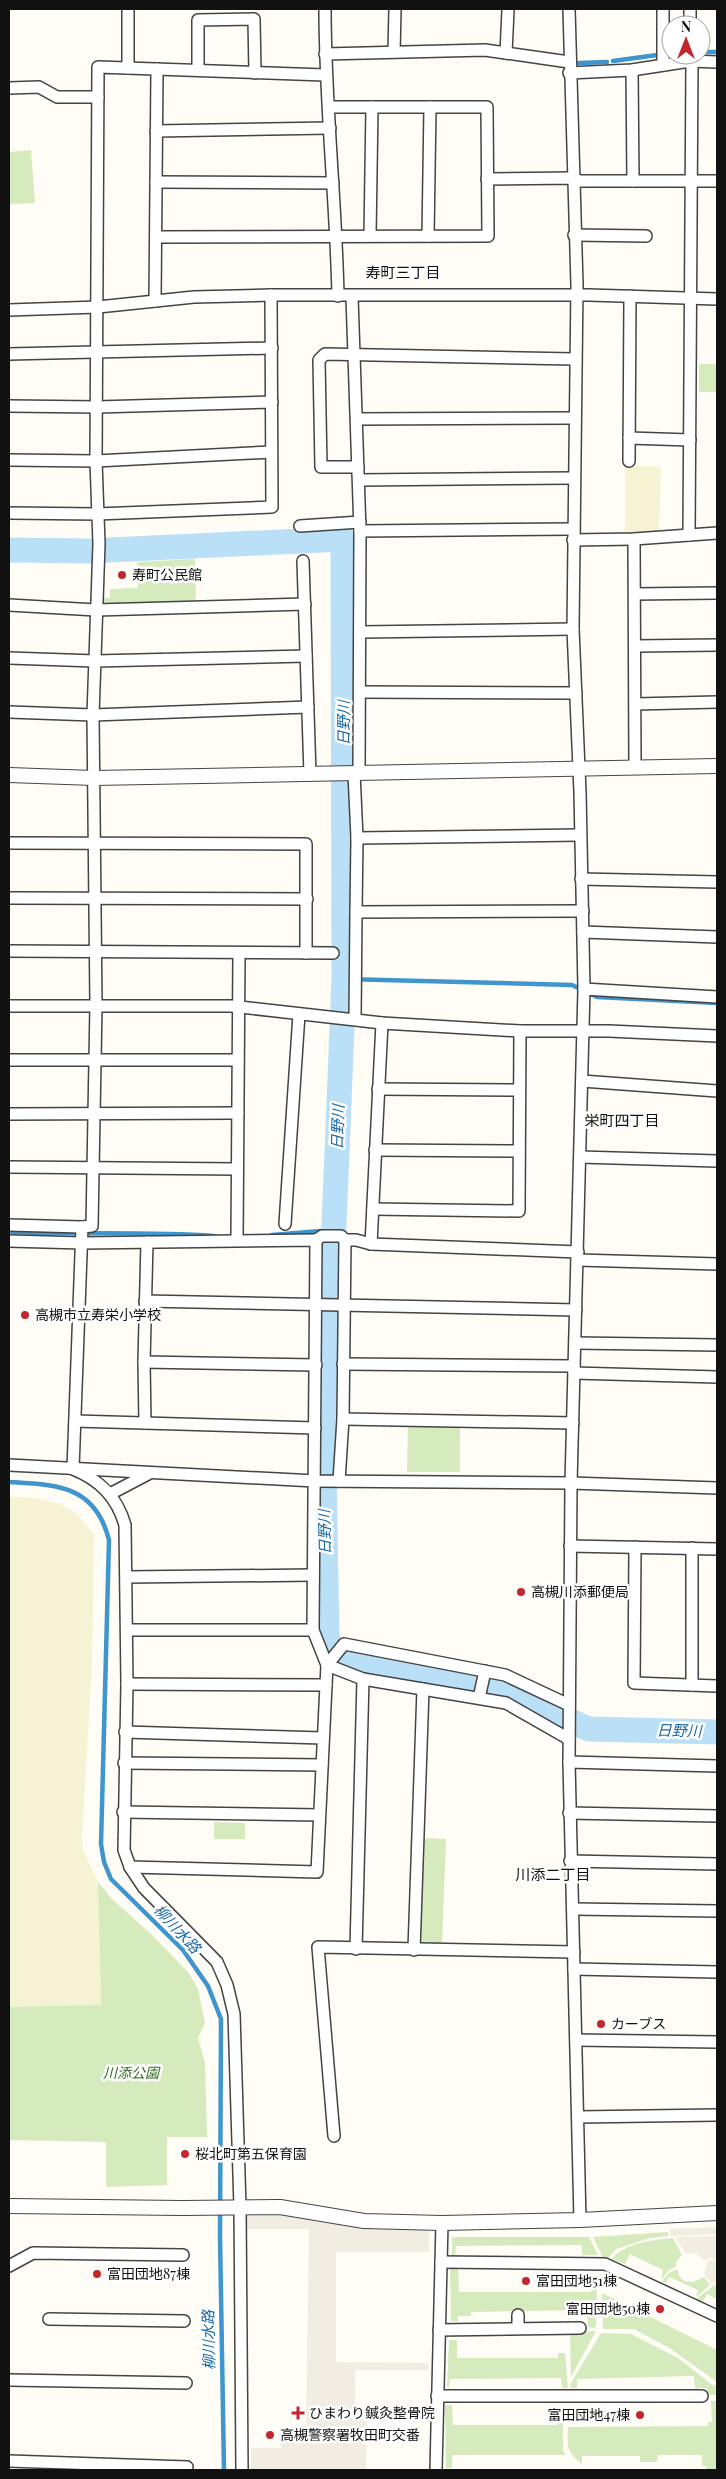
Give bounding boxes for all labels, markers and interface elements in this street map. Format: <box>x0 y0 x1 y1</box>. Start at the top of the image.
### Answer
north arrow <box>661 15 711 65</box>
text: N <box>681 17 691 36</box>
district label: 寿町三丁目 <box>365 262 441 282</box>
place label: 寿町公民館 <box>132 565 202 584</box>
marker: 寿町公民館 <box>116 569 128 581</box>
water label: 日野川 <box>333 699 353 746</box>
water label: 日野川 <box>326 1102 348 1150</box>
district label: 栄町四丁目 <box>584 1110 660 1130</box>
place label: 高槻市立寿栄小学校 <box>35 1305 161 1324</box>
marker: 高槻市立寿栄小学校 <box>19 1309 31 1321</box>
water label: 日野川 <box>314 1507 334 1555</box>
place label: 高槻川添郵便局 <box>531 1582 629 1601</box>
marker: 高槻川添郵便局 <box>515 1586 527 1598</box>
water label: 日野川 <box>656 1720 704 1740</box>
district label: 川添二丁目 <box>515 1864 591 1884</box>
water label: 柳川水路 <box>150 1900 207 1959</box>
place label: カーブス <box>611 2014 666 2033</box>
marker: カーブス <box>595 2018 607 2030</box>
park label: 川添公園 <box>103 2063 161 2082</box>
place label: 桜北町第五保育園 <box>195 2144 307 2163</box>
marker: 桜北町第五保育園 <box>179 2148 191 2160</box>
place label: 富田団地87棟 <box>107 2264 190 2283</box>
marker: 富田団地87棟 <box>91 2268 103 2280</box>
place label: 富田団地51棟 <box>536 2271 617 2290</box>
marker: 富田団地51棟 <box>520 2275 532 2287</box>
place label: 富田団地50棟 <box>566 2299 650 2318</box>
marker: 富田団地50棟 <box>654 2303 666 2315</box>
water label: 柳川水路 <box>197 2308 219 2370</box>
place label: ひまわり鍼灸整骨院 <box>309 2403 435 2422</box>
place label: 富田団地47棟 <box>548 2405 630 2424</box>
marker: ひまわり鍼灸整骨院 <box>291 2406 305 2420</box>
marker: 富田団地47棟 <box>634 2409 646 2421</box>
place label: 高槻警察署牧田町交番 <box>280 2425 420 2444</box>
marker: 高槻警察署牧田町交番 <box>264 2429 276 2441</box>

